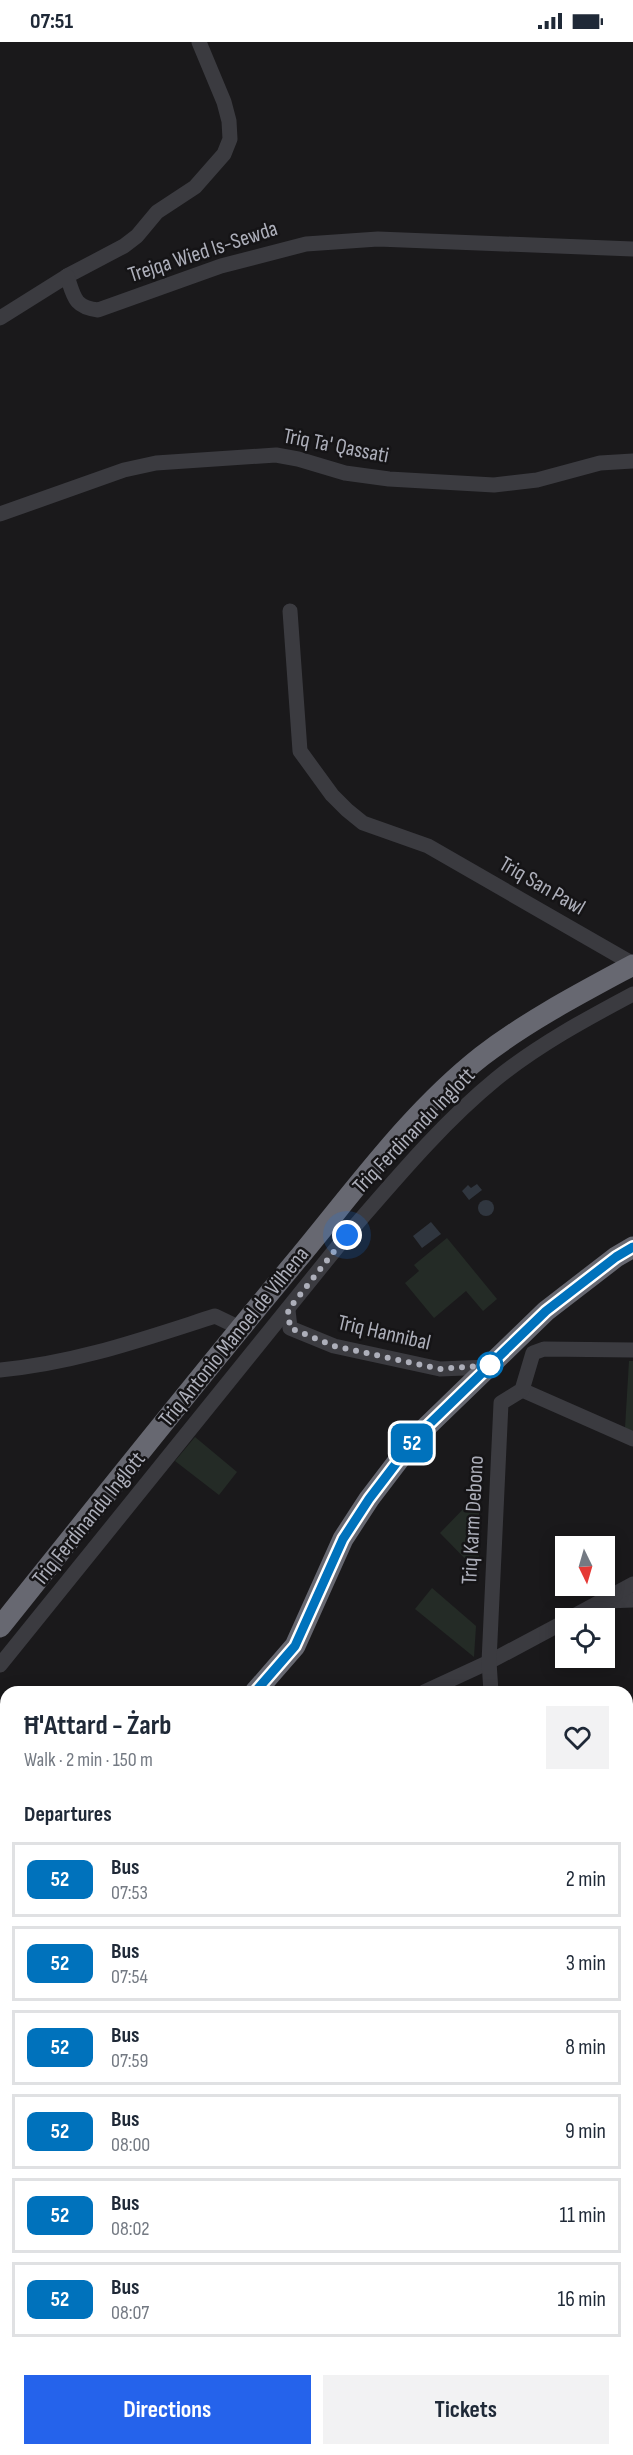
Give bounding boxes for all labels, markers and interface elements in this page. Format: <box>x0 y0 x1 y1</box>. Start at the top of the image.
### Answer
text: 07:51 <box>30 8 73 35</box>
street label: Trejqa Wied Is-Sewda <box>125 215 281 289</box>
street label: Triq Ta' Qassati <box>281 423 391 469</box>
street label: Triq San Pawl <box>494 851 590 921</box>
street label: Triq Ferdinandu Inglott <box>347 1062 481 1200</box>
your location <box>332 1220 362 1250</box>
street label: Triq Antonio Manoel de Vilhena <box>153 1242 315 1432</box>
street label: Triq Hannibal <box>335 1309 433 1357</box>
unlabelled marker <box>477 1352 503 1378</box>
line badge: 52 <box>385 1424 439 1462</box>
text: 52 <box>403 1431 421 1456</box>
street label: Triq Ferdinandu Inglott <box>27 1446 152 1592</box>
street label: Triq Karm Debono <box>456 1455 490 1585</box>
north arrow <box>555 1536 615 1596</box>
map controls <box>555 1536 615 1668</box>
button: locate <box>555 1608 615 1668</box>
button: heart <box>546 1706 609 1769</box>
text: Ħ'Attard - Żarb <box>24 1709 172 1742</box>
text: Walk · 2 min · 150 m <box>24 1748 153 1772</box>
text: Departures <box>24 1801 112 1828</box>
text: Bus <box>111 1854 140 1881</box>
text: 2 min <box>566 1866 606 1893</box>
text: 52 <box>51 1867 69 1892</box>
text: 07:53 <box>111 1881 148 1905</box>
text: Bus <box>111 1938 140 1965</box>
text: 3 min <box>566 1950 606 1977</box>
text: 52 <box>51 1951 69 1976</box>
text: 07:54 <box>111 1965 148 1989</box>
text: Bus <box>111 2022 140 2049</box>
text: 8 min <box>565 2034 606 2061</box>
text: 52 <box>51 2035 69 2060</box>
text: 07:59 <box>111 2049 148 2073</box>
text: Bus <box>111 2106 140 2133</box>
text: 9 min <box>565 2118 606 2145</box>
text: 52 <box>51 2119 69 2144</box>
text: 08:00 <box>111 2133 150 2157</box>
text: Bus <box>111 2190 140 2217</box>
text: 11 min <box>559 2202 606 2229</box>
text: 52 <box>51 2203 69 2228</box>
text: 08:02 <box>111 2217 150 2241</box>
text: Bus <box>111 2274 140 2301</box>
text: 16 min <box>558 2286 606 2313</box>
text: 52 <box>51 2287 69 2312</box>
text: 08:07 <box>111 2301 149 2325</box>
button: Directions <box>24 2375 311 2444</box>
button: Tickets <box>323 2375 609 2444</box>

